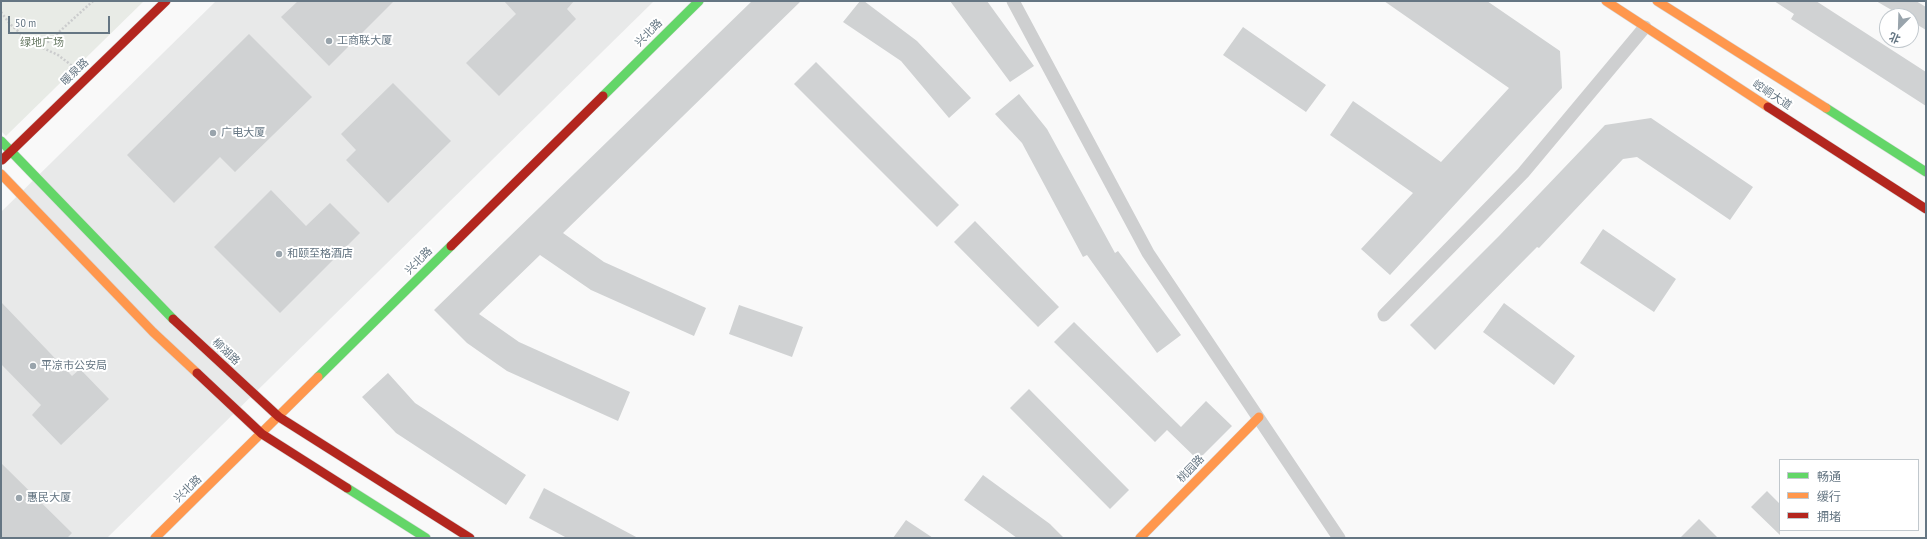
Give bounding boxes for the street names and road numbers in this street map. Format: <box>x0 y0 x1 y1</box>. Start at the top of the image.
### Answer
street label: 兴北路 <box>633 17 665 49</box>
street label: 暖泉路 <box>59 56 91 88</box>
street label: 崆峒大道 <box>1750 77 1794 113</box>
street label: 兴北路 <box>403 245 435 277</box>
street label: 柳湖路 <box>209 336 243 368</box>
street label: 桃园路 <box>1175 453 1207 485</box>
street label: 兴北路 <box>172 473 204 505</box>

